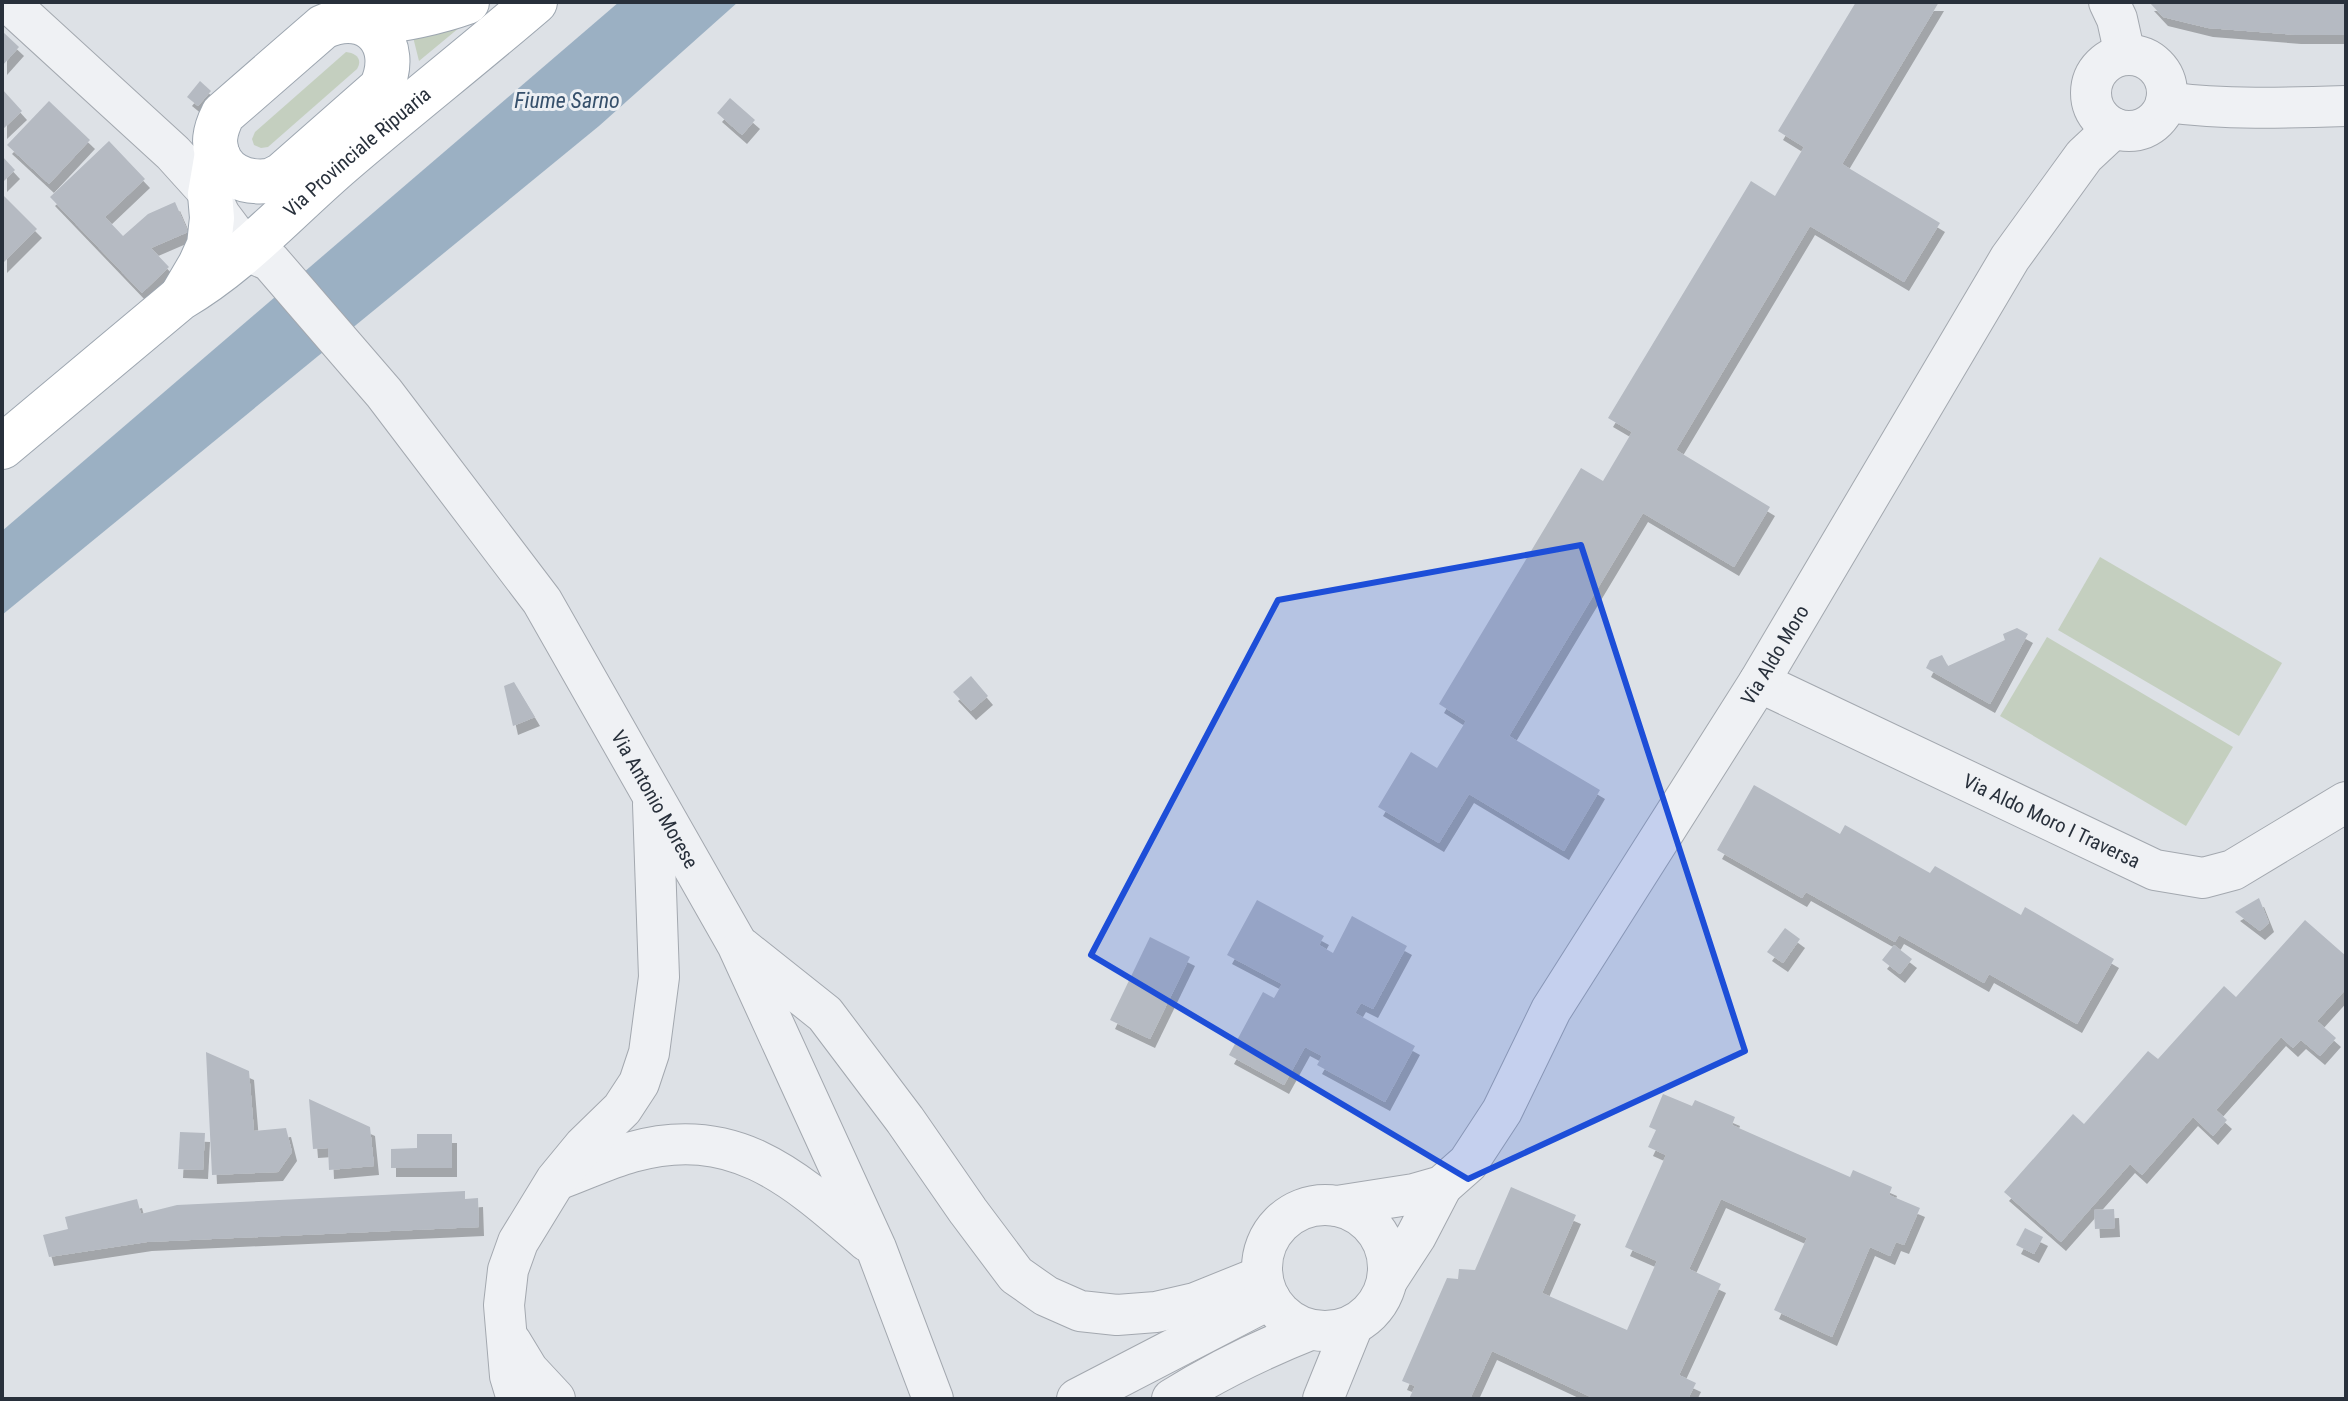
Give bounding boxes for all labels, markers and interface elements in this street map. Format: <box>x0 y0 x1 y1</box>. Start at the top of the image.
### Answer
street label: Via Provinciale Ripuaria <box>279 82 435 222</box>
water label: Fiume Sarno <box>514 88 620 113</box>
street label: Via Aldo Moro <box>1736 601 1814 709</box>
street label: Via Antonio Morese <box>606 726 703 873</box>
street label: Via Aldo Moro I Traversa <box>1959 769 2144 873</box>

